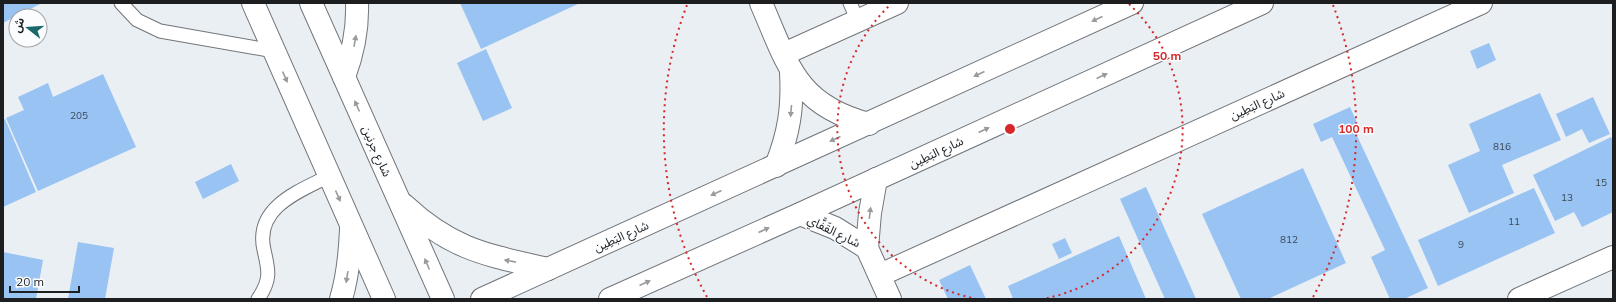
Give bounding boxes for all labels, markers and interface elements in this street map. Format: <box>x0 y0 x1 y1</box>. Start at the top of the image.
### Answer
north arrow <box>8 8 48 48</box>
text: ش <box>10 16 27 34</box>
one-way arrow <box>1091 16 1102 22</box>
one-way arrow <box>352 35 358 47</box>
text: 50 m <box>1153 48 1181 63</box>
one-way arrow <box>282 71 289 83</box>
one-way arrow <box>972 71 984 77</box>
one-way arrow <box>1097 73 1108 79</box>
street label: شارع البَطِين <box>1227 85 1288 125</box>
one-way arrow <box>354 101 360 112</box>
one-way arrow <box>788 105 795 117</box>
house number: 205 <box>70 109 88 122</box>
text: 100 m <box>1338 121 1374 136</box>
centre of rings <box>1003 122 1017 136</box>
street label: شارع جرنين <box>357 123 395 180</box>
one-way arrow <box>978 127 990 133</box>
street label: شارع البَطِين <box>906 133 966 173</box>
one-way arrow <box>829 136 841 142</box>
house number: 816 <box>1493 140 1511 153</box>
house number: 15 <box>1595 176 1607 189</box>
one-way arrow <box>335 190 341 202</box>
one-way arrow <box>711 190 722 196</box>
house number: 13 <box>1561 191 1573 204</box>
one-way arrow <box>867 207 873 219</box>
street label: شارع القَفَّاي <box>804 211 863 253</box>
house number: 11 <box>1508 215 1520 228</box>
street label: شارع البَطِين <box>591 217 652 257</box>
one-way arrow <box>758 227 770 234</box>
house number: 812 <box>1280 233 1298 246</box>
house number: 9 <box>1458 238 1464 251</box>
one-way arrow <box>504 257 516 263</box>
one-way arrow <box>424 258 430 269</box>
scale bar <box>10 268 79 294</box>
one-way arrow <box>344 271 350 283</box>
text: 20 m <box>16 274 44 289</box>
one-way arrow <box>640 280 651 286</box>

